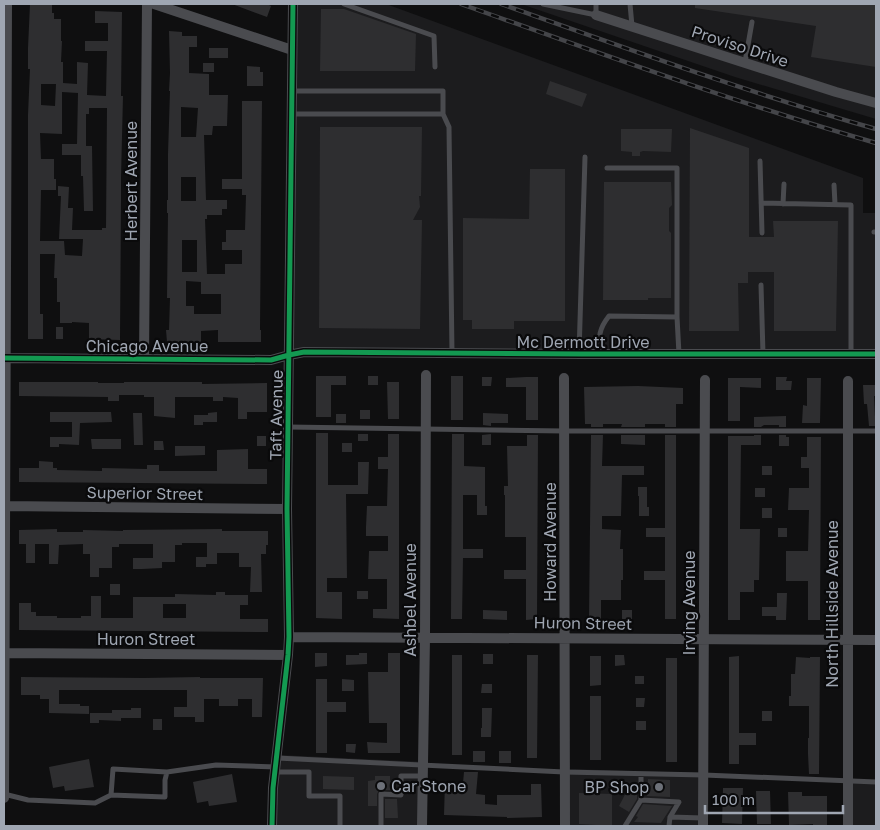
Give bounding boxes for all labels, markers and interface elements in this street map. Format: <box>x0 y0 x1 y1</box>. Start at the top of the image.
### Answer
street label: Proviso Drive <box>689 21 791 71</box>
street label: Herbert Avenue <box>121 121 141 241</box>
street label: Mc Dermott Drive <box>516 332 650 352</box>
street label: Chicago Avenue <box>86 336 208 356</box>
street label: Taft Avenue <box>265 370 287 460</box>
street label: Superior Street <box>86 482 204 504</box>
street label: Howard Avenue <box>540 482 560 602</box>
street label: North Hillside Avenue <box>822 520 842 688</box>
street label: Ashbel Avenue <box>400 543 420 657</box>
street label: Irving Avenue <box>679 550 699 656</box>
street label: Huron Street <box>533 612 633 634</box>
street label: Huron Street <box>97 629 195 649</box>
place label: Car Stone <box>391 776 466 796</box>
place label: BP Shop <box>584 777 649 797</box>
marker: Car Stone <box>375 780 387 792</box>
marker: BP Shop <box>653 781 665 793</box>
scale bar <box>705 782 842 814</box>
text: 100 m <box>712 790 755 808</box>

